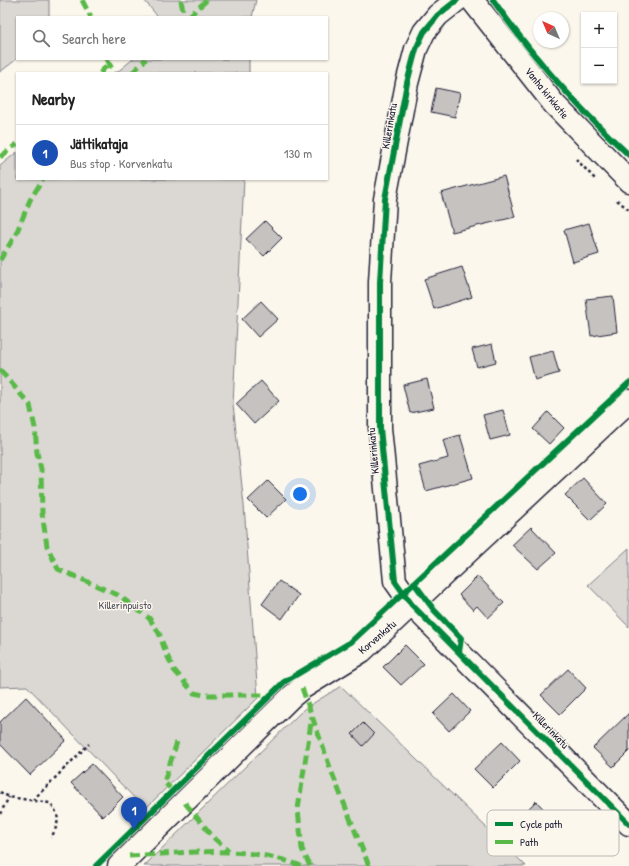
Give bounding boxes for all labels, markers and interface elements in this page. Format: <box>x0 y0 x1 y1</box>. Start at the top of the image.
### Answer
north arrow <box>533 12 569 48</box>
map controls <box>581 12 617 84</box>
button: + <box>581 12 617 48</box>
search box <box>16 16 328 60</box>
icon: search <box>30 27 52 49</box>
text: Search here <box>62 28 126 49</box>
button: − <box>581 48 617 84</box>
street label: Vanha kirkkotie <box>522 64 572 122</box>
text: Nearby <box>32 87 75 110</box>
street label: Killerinkatu <box>378 102 400 150</box>
text: Jättikataja <box>70 133 128 154</box>
text: 1 <box>43 144 47 162</box>
text: 130 m <box>284 144 312 162</box>
text: Bus stop · Korvenkatu <box>70 154 172 172</box>
street label: Killerinkatu <box>364 427 382 475</box>
your location <box>290 484 310 504</box>
park label: Killerinpuisto <box>98 598 152 612</box>
street label: Korvenkatu <box>355 616 399 657</box>
street label: Killerinkatu <box>530 709 572 752</box>
pin: 1 <box>121 797 147 830</box>
legend <box>487 810 619 856</box>
text: Cycle path <box>520 817 563 831</box>
text: Path <box>520 835 538 849</box>

